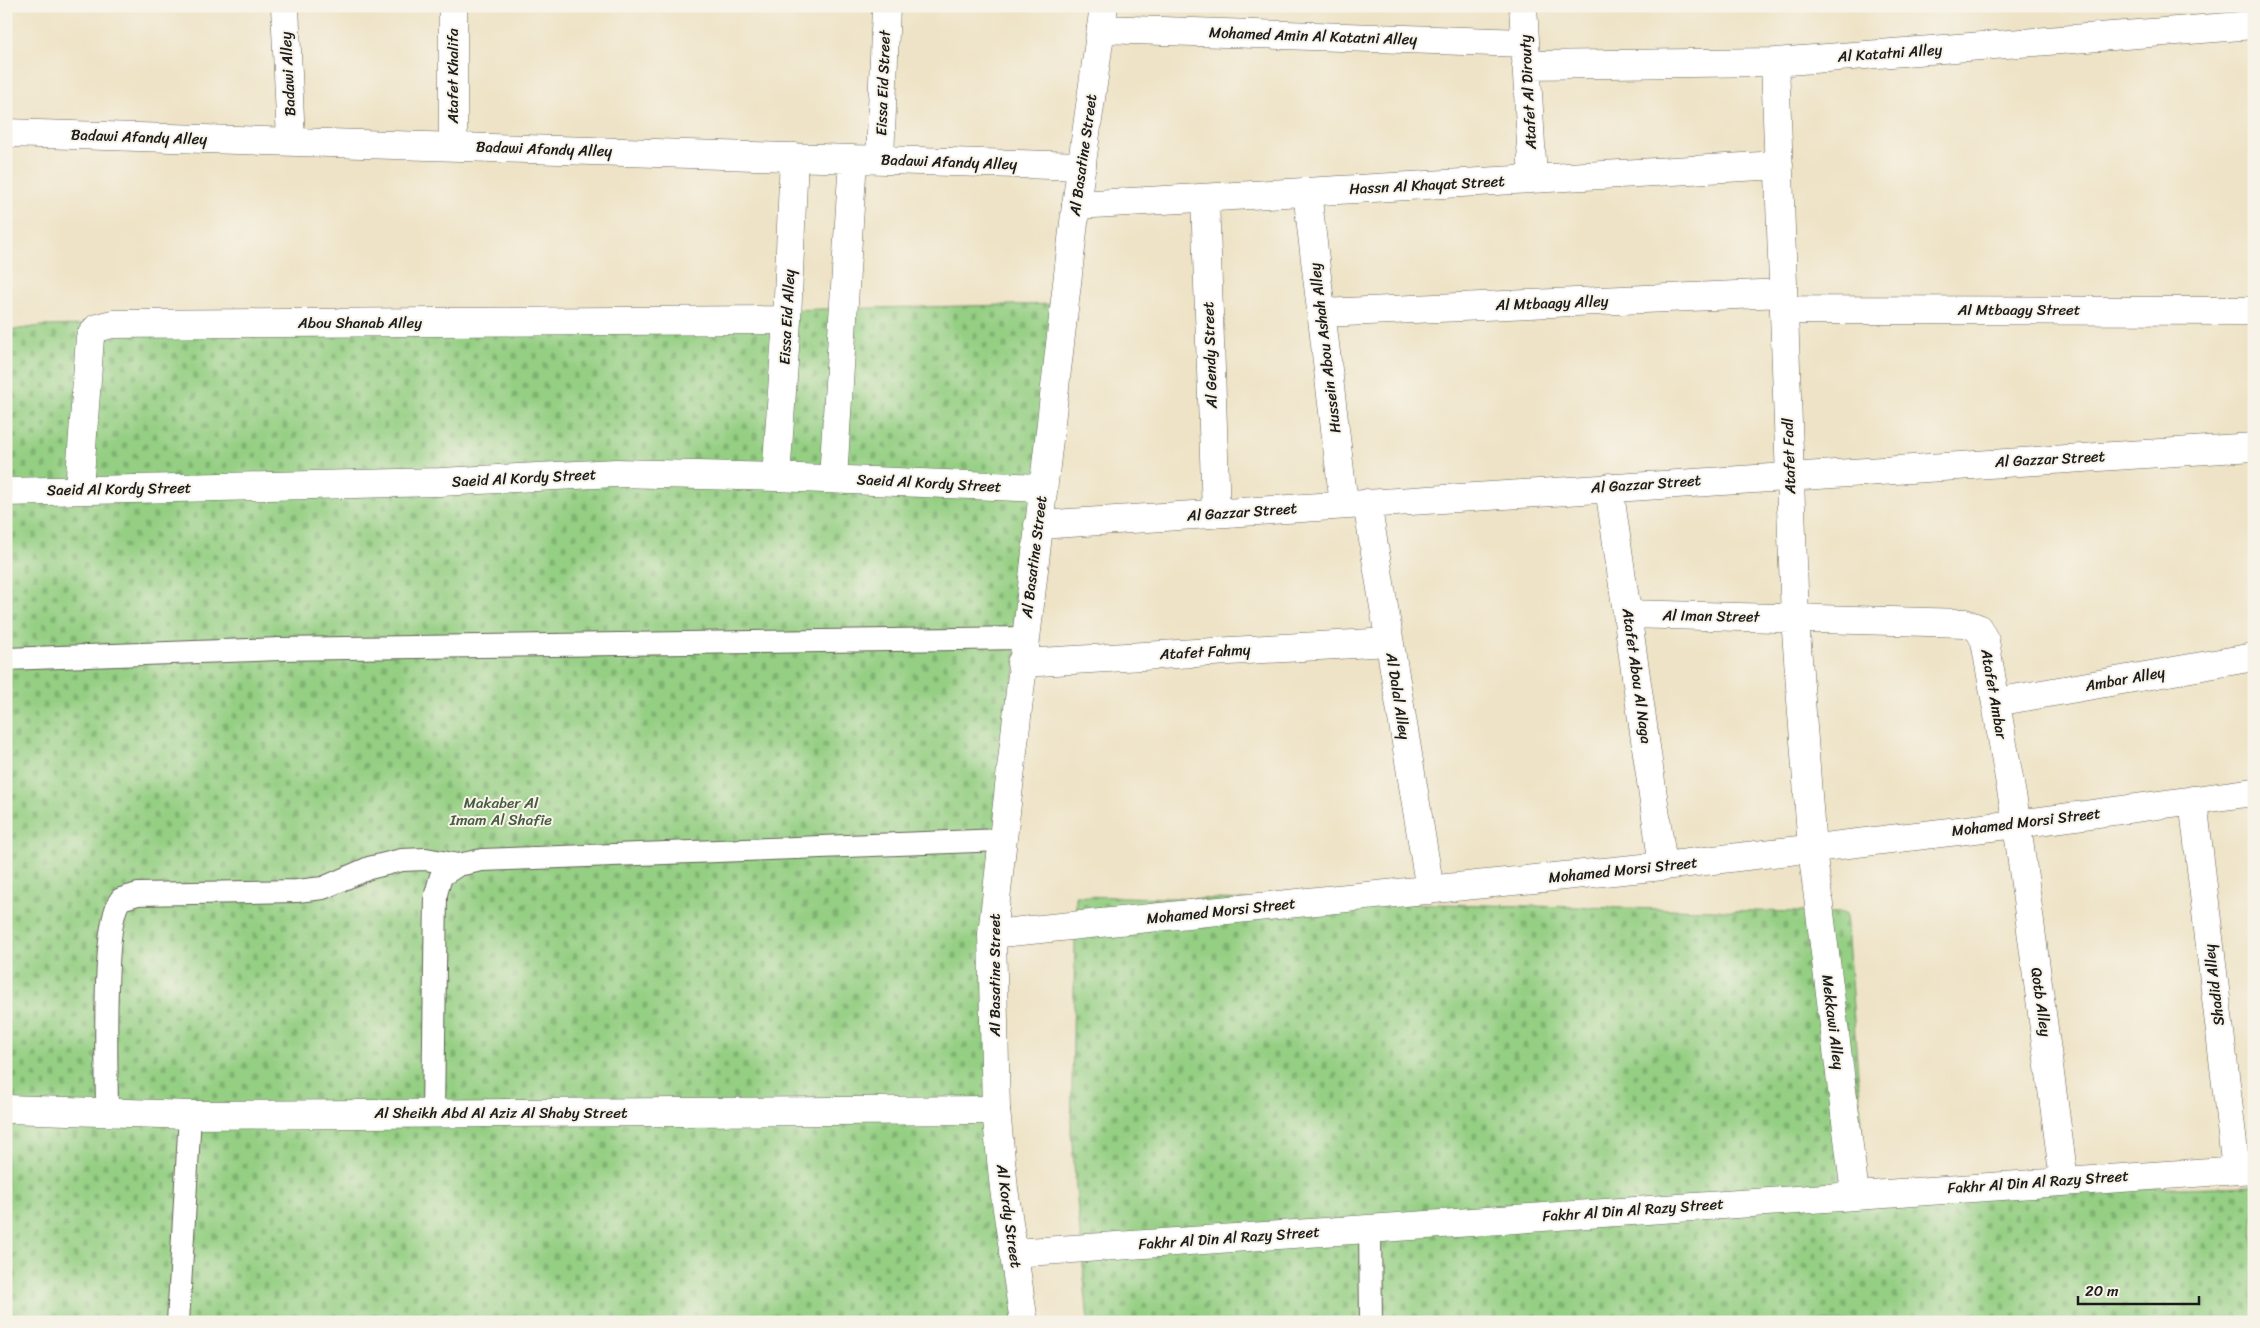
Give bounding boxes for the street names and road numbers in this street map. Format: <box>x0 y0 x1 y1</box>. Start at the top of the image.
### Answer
street label: Mohamed Amin Al Katatni Alley <box>1208 19 1418 53</box>
street label: Atafet Khalifa <box>440 28 466 125</box>
street label: Eissa Eid Street <box>868 29 898 136</box>
street label: Badawi Alley <box>273 31 303 117</box>
street label: Atafet Al Dirouty <box>1512 34 1544 151</box>
street label: Al Katatni Alley <box>1836 36 1943 70</box>
street label: Al Basatine Street <box>1061 92 1104 219</box>
street label: Badawi Afandy Alley <box>71 122 208 152</box>
street label: Badawi Afandy Alley <box>476 134 613 164</box>
street label: Badawi Afandy Alley <box>881 147 1018 177</box>
street label: Hassn Al Khayat Street <box>1349 168 1506 202</box>
street label: Hussein Abou Ashah Alley <box>1302 261 1348 435</box>
street label: Eissa Eid Alley <box>772 268 803 365</box>
street label: Al Mtbaagy Alley <box>1494 288 1609 318</box>
street label: Al Mtbaagy Street <box>1957 297 2081 323</box>
street label: Al Gendy Street <box>1195 301 1225 410</box>
street label: Abou Shanab Alley <box>297 310 422 336</box>
street label: Atafet Fadl <box>1775 417 1803 495</box>
street label: Al Gazzar Street <box>1993 443 2106 475</box>
street label: Saeid Al Kordy Street <box>451 461 597 495</box>
street label: Saeid Al Kordy Street <box>856 466 1002 500</box>
street label: Al Gazzar Street <box>1589 467 1702 501</box>
street label: Saeid Al Kordy Street <box>46 475 192 503</box>
street label: Al Basatine Street <box>1013 494 1054 621</box>
street label: Al Gazzar Street <box>1185 495 1298 529</box>
street label: Al Iman Street <box>1661 602 1761 630</box>
street label: Atafet Abou Al Naga <box>1614 606 1659 746</box>
street label: Atafet Fahmy <box>1158 637 1251 667</box>
street label: Atafet Ambar <box>1973 646 2015 742</box>
street label: Al Dalal Alley <box>1378 650 1418 742</box>
street label: Ambar Alley <box>2082 659 2167 699</box>
street label: Mohamed Morsi Street <box>1950 800 2102 844</box>
street label: Mohamed Morsi Street <box>1547 849 1699 891</box>
street label: Mohamed Morsi Street <box>1145 890 1297 932</box>
street label: Al Basatine Street <box>982 913 1008 1037</box>
street label: Shadid Alley <box>2196 942 2232 1027</box>
street label: Qotb Alley <box>2023 966 2059 1039</box>
street label: Mekkawi Alley <box>1814 973 1852 1071</box>
street label: Al Sheikh Abd Al Aziz Al Shaby Street <box>373 1100 628 1126</box>
street label: Al Kordy Street <box>989 1161 1029 1270</box>
street label: Fakhr Al Din Al Razy Street <box>1946 1163 2130 1201</box>
street label: Fakhr Al Din Al Razy Street <box>1541 1191 1725 1229</box>
street label: Fakhr Al Din Al Razy Street <box>1137 1219 1321 1257</box>

